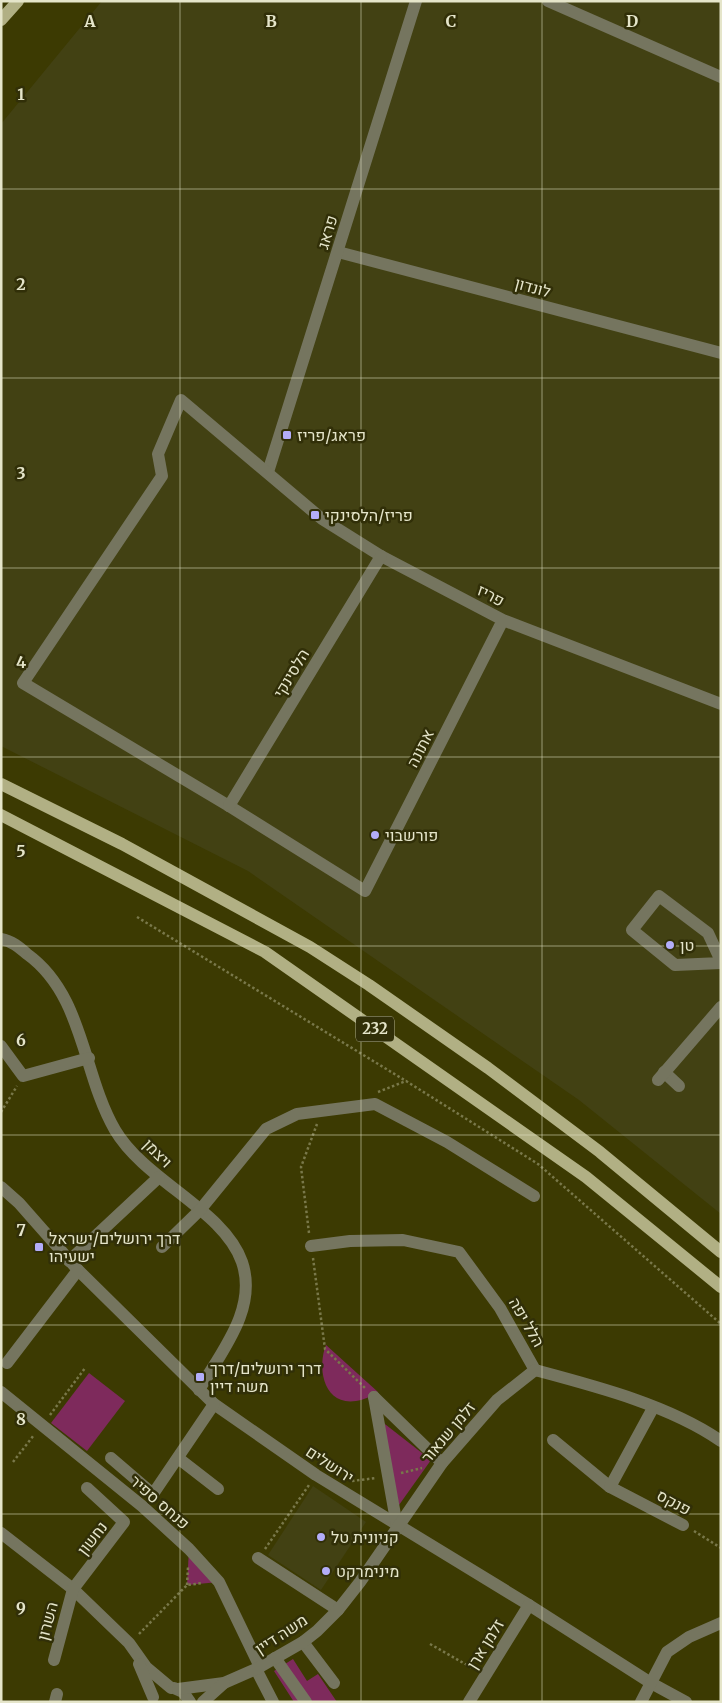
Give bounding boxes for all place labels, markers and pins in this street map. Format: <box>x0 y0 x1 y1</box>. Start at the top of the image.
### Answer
place label: פראג/פריז <box>297 425 366 445</box>
marker: פראג/פריז <box>281 429 293 441</box>
place label: פריז/הלסינקי <box>325 505 413 525</box>
marker: פריז/הלסינקי <box>309 509 321 521</box>
place label: פורשבוי <box>385 825 438 845</box>
marker: פורשבוי <box>369 829 381 841</box>
place label: טן <box>680 935 694 955</box>
marker: טן <box>664 939 676 951</box>
place label: דרך ירושלים/ישראל ישעיהו <box>49 1228 180 1266</box>
marker: דרך ירושלים/ישראל ישעיהו <box>33 1241 45 1253</box>
place label: דרך ירושלים/דרך משה דיין <box>210 1358 322 1396</box>
marker: דרך ירושלים/דרך משה דיין <box>194 1371 206 1383</box>
place label: קניונית טל <box>331 1527 399 1547</box>
marker: קניונית טל <box>315 1531 327 1543</box>
place label: מינימרקט <box>336 1561 399 1581</box>
marker: מינימרקט <box>320 1565 332 1577</box>

